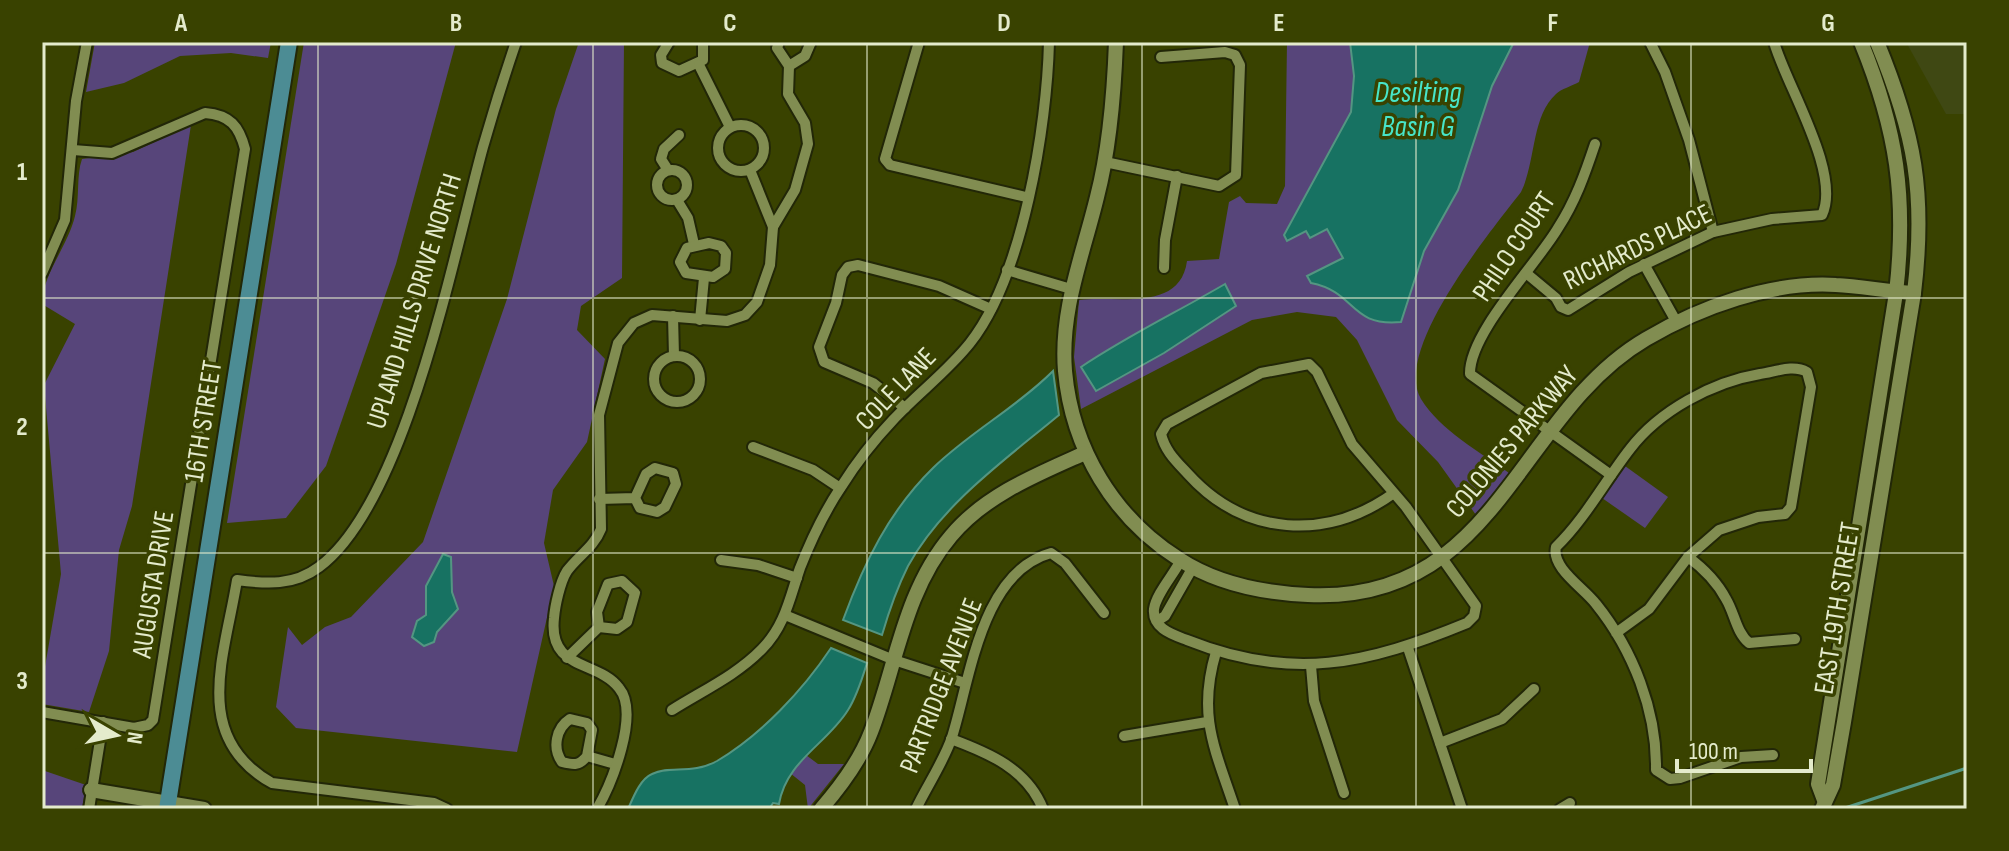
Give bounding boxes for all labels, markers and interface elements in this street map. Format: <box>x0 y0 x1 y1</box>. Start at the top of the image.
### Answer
text: A <box>174 8 188 39</box>
text: B <box>450 8 462 39</box>
text: C <box>723 8 737 39</box>
text: D <box>997 8 1011 39</box>
text: E <box>1273 8 1285 39</box>
text: F <box>1548 8 1559 39</box>
text: G <box>1821 8 1835 39</box>
water label: Desilting Basin G <box>1375 75 1461 145</box>
text: 1 <box>17 157 27 188</box>
street label: UPLAND HILLS DRIVE NORTH <box>360 170 469 433</box>
street label: PHILO COURT <box>1466 186 1563 308</box>
street label: RICHARDS PLACE <box>1558 197 1717 297</box>
street label: COLE LANE <box>849 341 943 437</box>
street label: 16TH STREET <box>178 358 229 484</box>
street label: COLONIES PARKWAY <box>1439 359 1585 525</box>
text: 2 <box>16 412 28 443</box>
street label: AUGUSTA DRIVE <box>125 508 181 661</box>
street label: EAST 19TH STREET <box>1808 520 1867 697</box>
street label: PARTRIDGE AVENUE <box>893 594 990 778</box>
text: 3 <box>16 666 28 697</box>
north arrow <box>76 695 156 775</box>
scale bar <box>1677 723 1811 773</box>
text: N <box>120 730 149 746</box>
text: 100 m <box>1689 737 1738 766</box>

